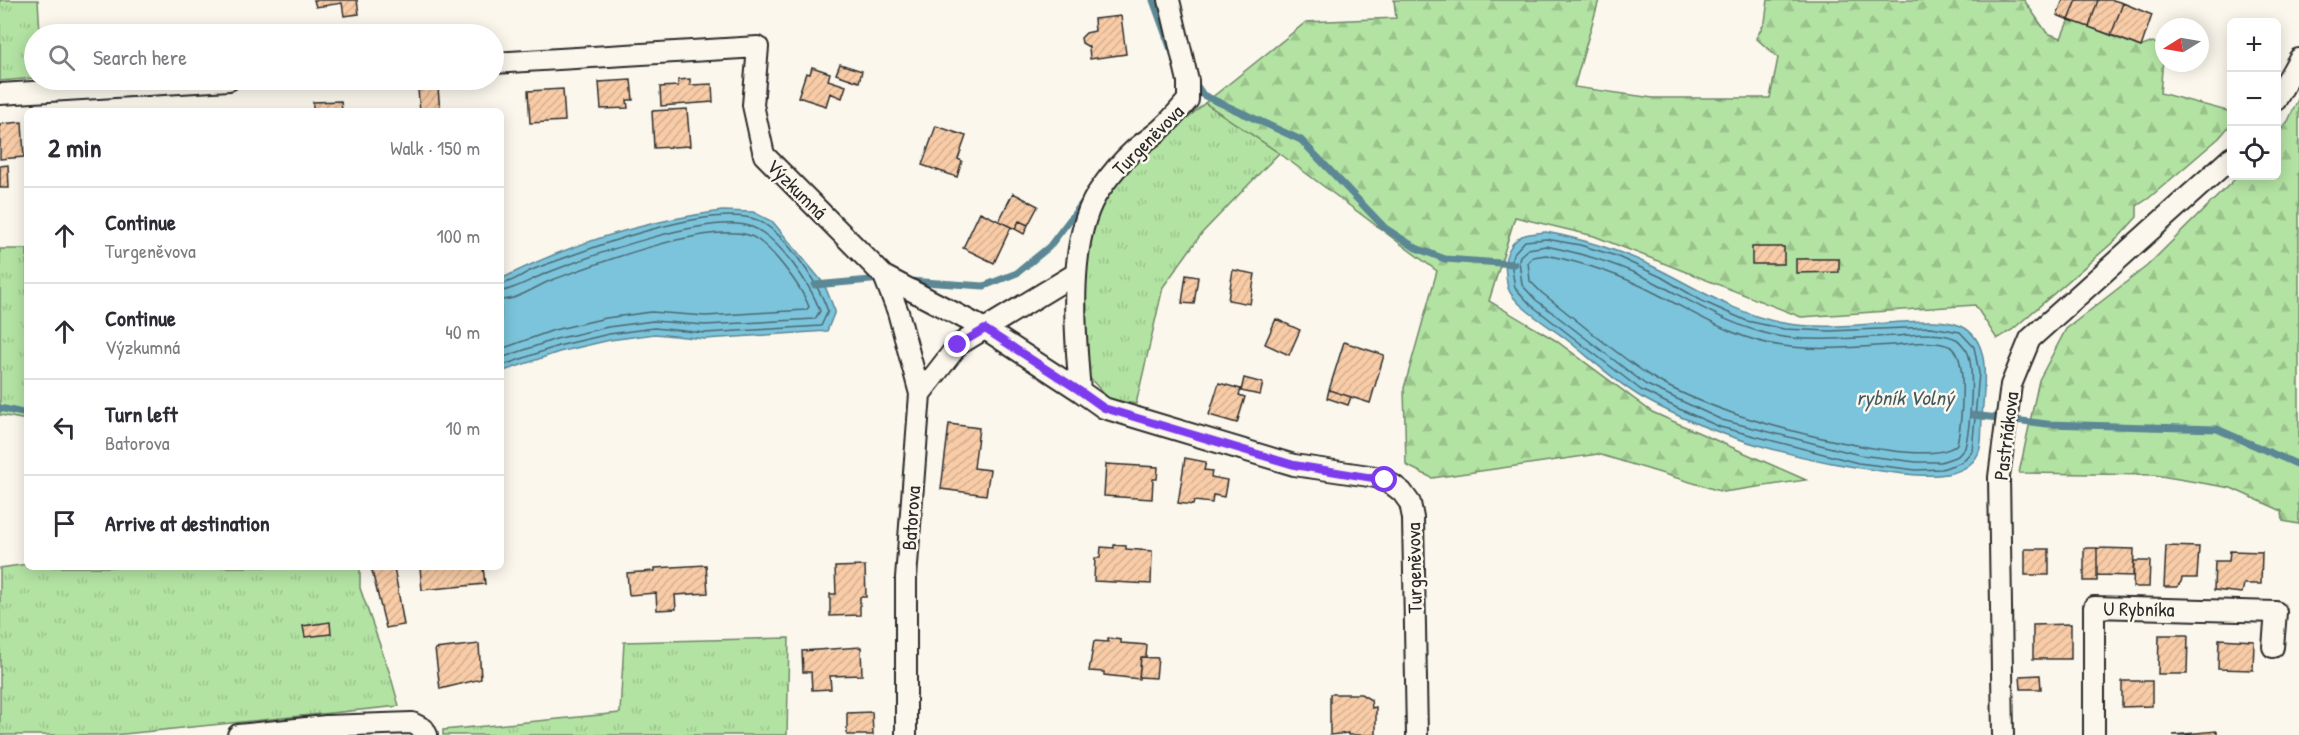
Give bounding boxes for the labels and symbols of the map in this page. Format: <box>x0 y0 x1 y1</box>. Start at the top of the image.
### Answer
north arrow <box>2155 18 2209 72</box>
street label: Turgeněvova <box>1106 98 1189 181</box>
street label: Výzkumná <box>761 153 834 225</box>
route end <box>944 331 970 357</box>
water label: rybník Volný <box>1856 383 1956 412</box>
street label: Pastrňákova <box>1987 390 2024 482</box>
route start <box>1371 466 1397 492</box>
street label: Batorova <box>895 485 926 551</box>
street label: Turgeněvova <box>1399 522 1428 614</box>
street label: U Rybníka <box>2103 594 2175 623</box>

